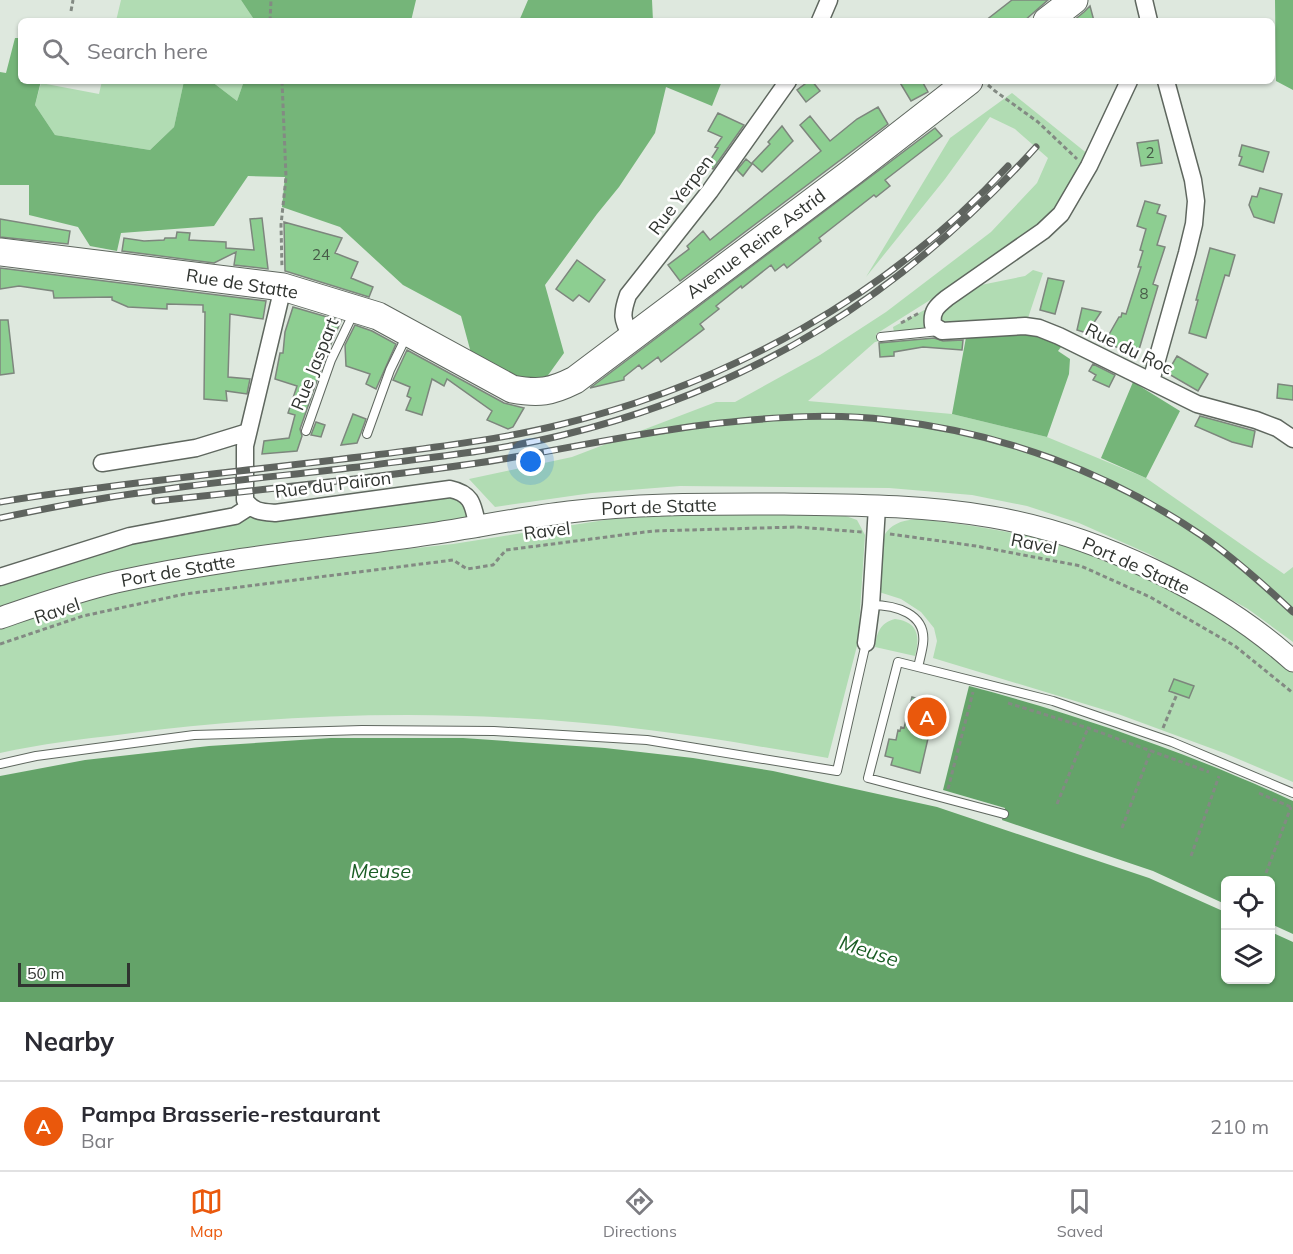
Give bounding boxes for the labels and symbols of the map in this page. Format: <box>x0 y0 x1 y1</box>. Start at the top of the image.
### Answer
house number: 2 <box>1145 143 1155 162</box>
street label: Rue Yerpen <box>643 150 718 239</box>
street label: Avenue Reine Astrid <box>681 184 830 304</box>
house number: 24 <box>312 245 330 264</box>
street label: Rue de Statte <box>184 263 300 304</box>
house number: 8 <box>1139 284 1149 303</box>
street label: Rue Jaspart <box>286 314 344 414</box>
street label: Rue du Roc <box>1082 317 1177 380</box>
your location <box>516 447 545 476</box>
street label: Rue du Pairon <box>274 466 392 503</box>
street label: Port de Statte <box>601 493 717 520</box>
street label: Ravel <box>522 516 571 545</box>
street label: Ravel <box>1009 528 1059 559</box>
street label: Port de Statte <box>1079 532 1194 599</box>
street label: Port de Statte <box>119 549 237 592</box>
street label: Ravel <box>31 592 83 629</box>
pin: A <box>908 694 946 740</box>
water label: Meuse <box>351 858 411 883</box>
water label: Meuse <box>837 929 902 972</box>
scale bar <box>18 960 130 988</box>

